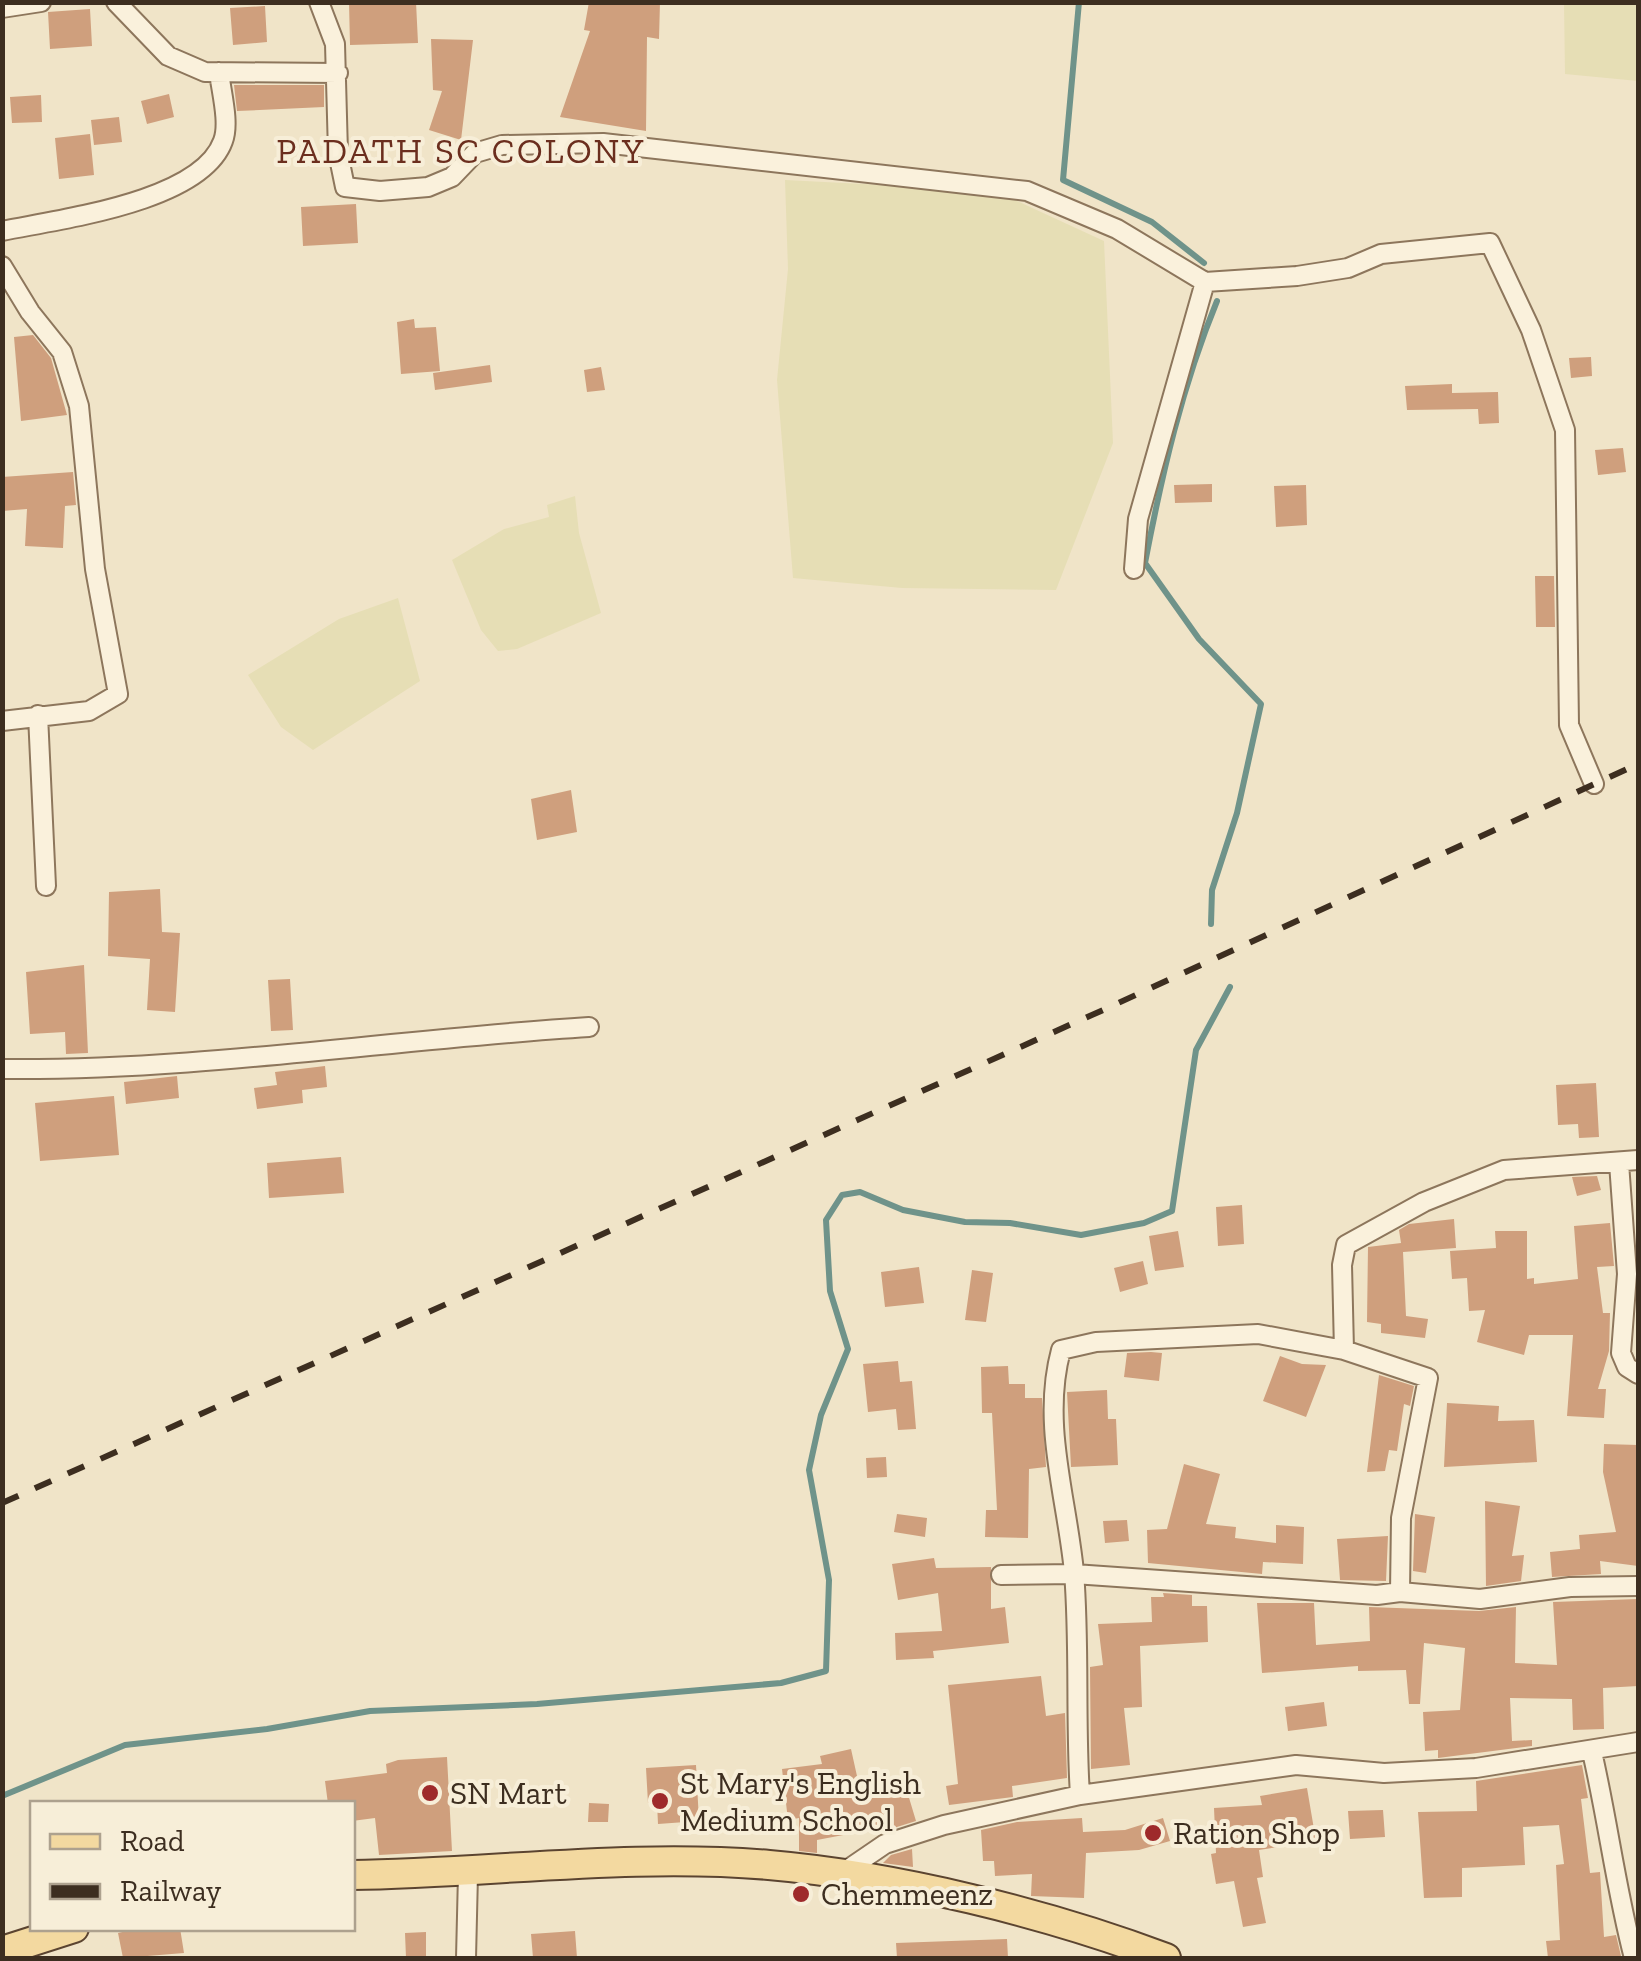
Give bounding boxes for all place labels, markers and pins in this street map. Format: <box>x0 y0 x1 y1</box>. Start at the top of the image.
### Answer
place label: St Mary's English Medium School <box>680 1764 921 1839</box>
place label: SN Mart <box>450 1774 567 1812</box>
marker: SN Mart <box>419 1782 441 1804</box>
marker: St Mary's English Medium School <box>649 1790 671 1812</box>
place label: Ration Shop <box>1173 1814 1340 1852</box>
marker: Ration Shop <box>1142 1822 1164 1844</box>
place label: Chemmeenz <box>821 1875 993 1913</box>
marker: Chemmeenz <box>790 1883 812 1905</box>

